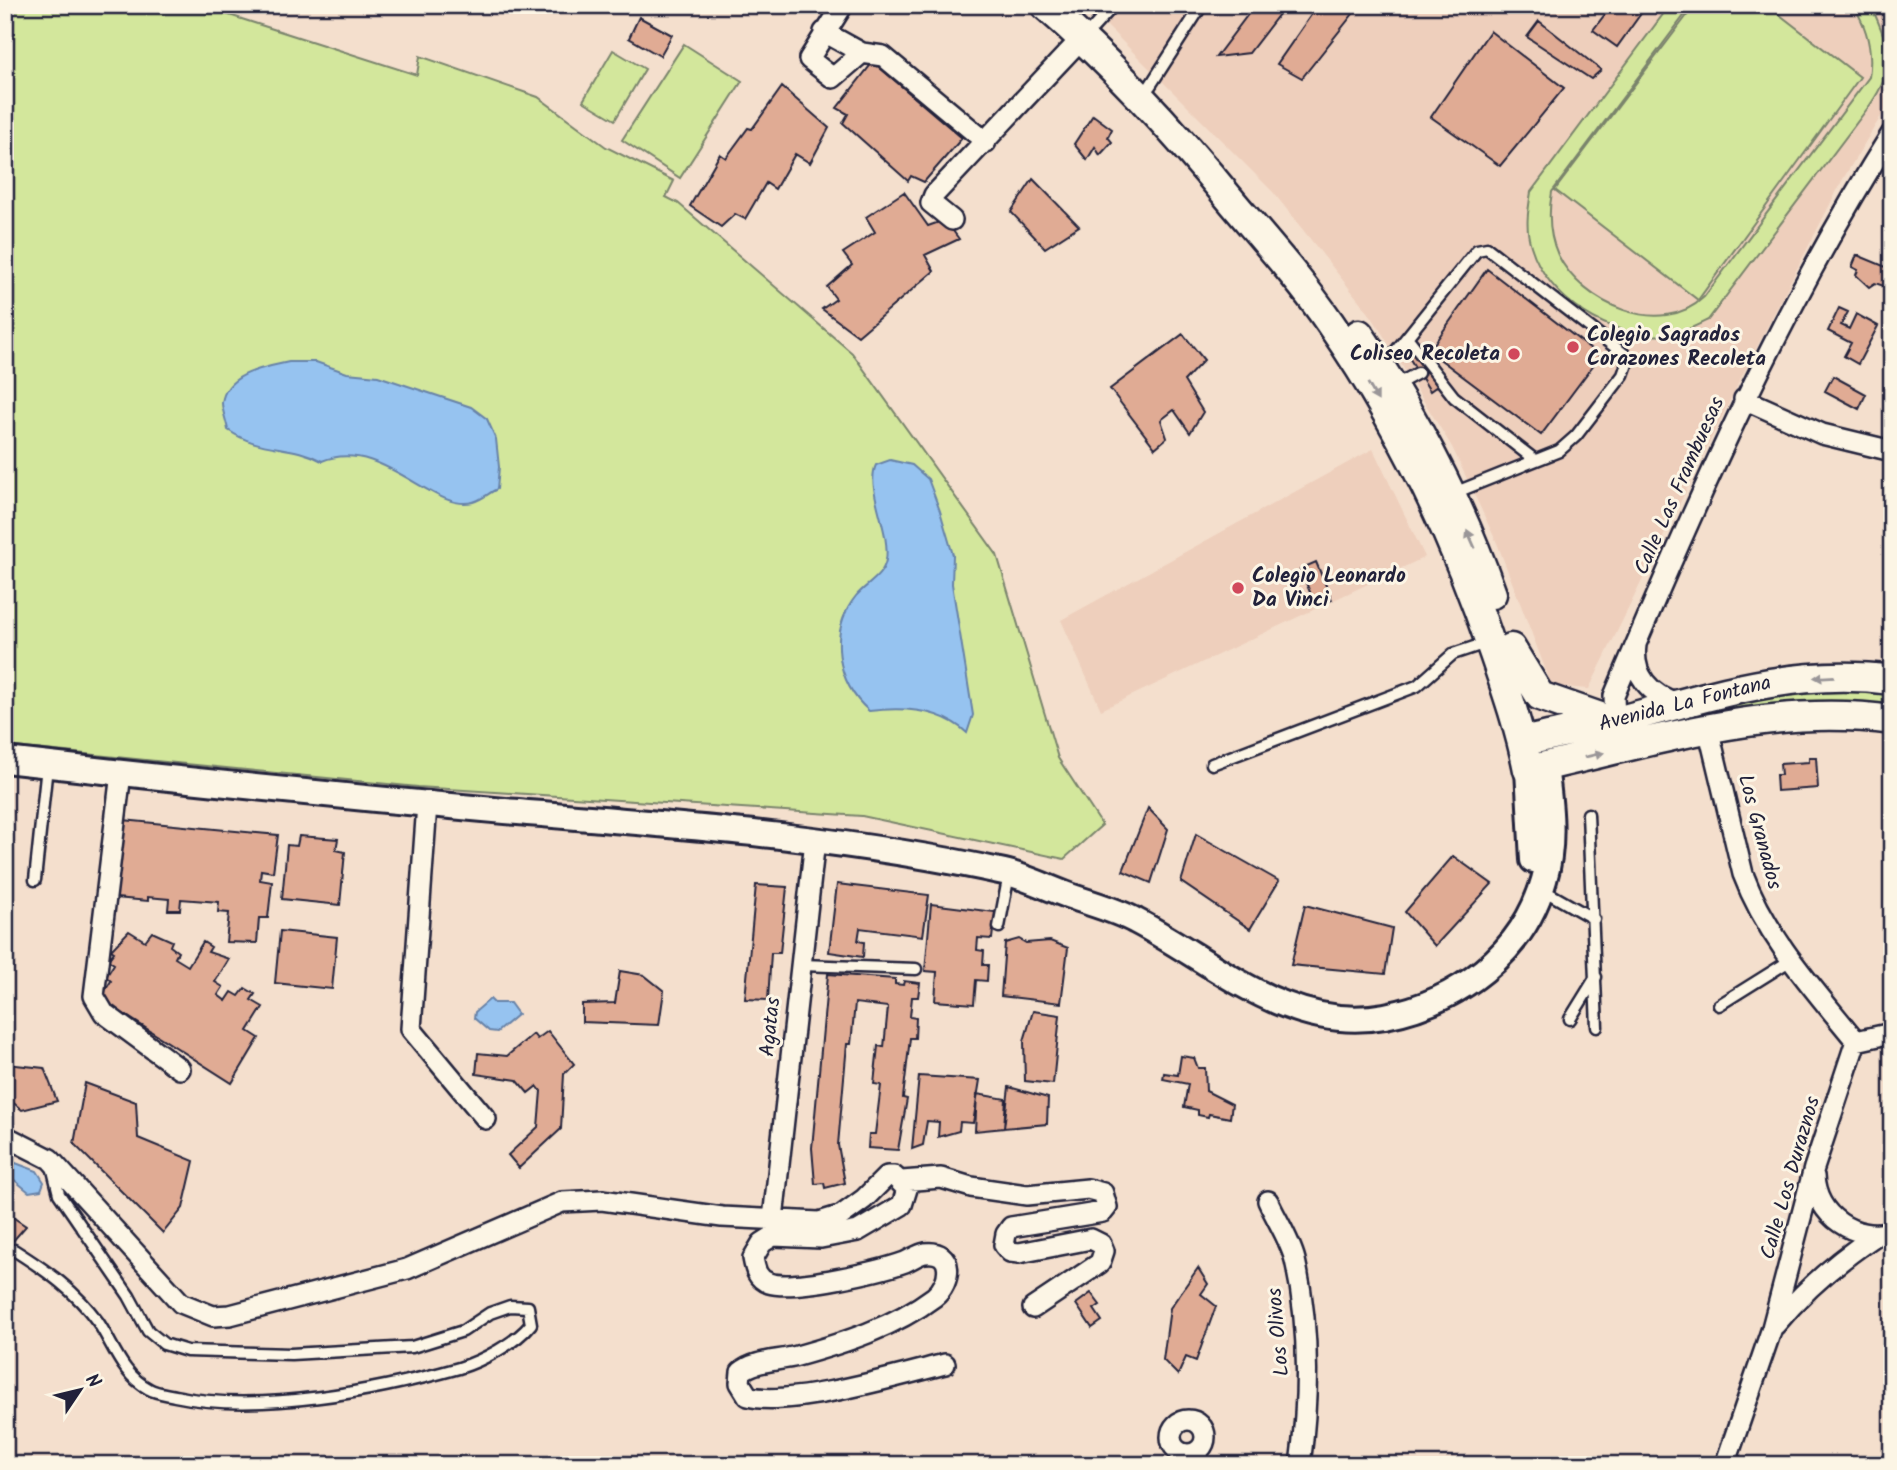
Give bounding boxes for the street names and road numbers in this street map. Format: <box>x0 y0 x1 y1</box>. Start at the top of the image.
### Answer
street label: Calle Las Frambuesas <box>1626 392 1734 580</box>
street label: Avenida La Fontana <box>1595 667 1775 741</box>
street label: Los Granados <box>1728 771 1790 893</box>
street label: Agatas <box>751 996 791 1058</box>
street label: Calle Los Duraznos <box>1752 1093 1830 1263</box>
street label: Los Olivos <box>1259 1286 1299 1378</box>

